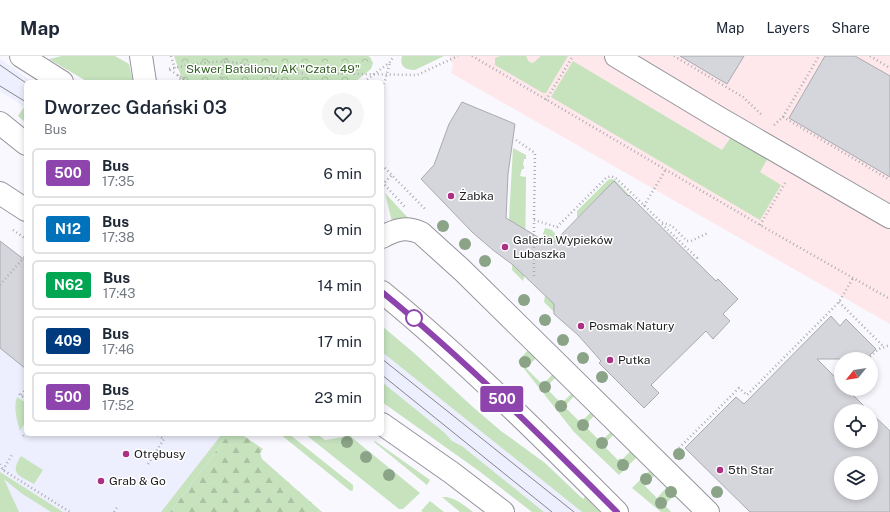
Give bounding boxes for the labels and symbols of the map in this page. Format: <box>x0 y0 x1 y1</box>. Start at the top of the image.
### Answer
park label: Skwer Batalionu AK "Czata 49" <box>186 62 360 76</box>
place label: Żabka <box>459 189 494 203</box>
marker: Żabka <box>446 191 456 201</box>
place label: Galeria Wypieków Lubaszka <box>513 233 613 261</box>
marker: Galeria Wypieków Lubaszka <box>500 242 510 252</box>
unlabelled marker <box>405 309 423 327</box>
place label: Posmak Natury <box>589 319 675 333</box>
marker: Posmak Natury <box>576 321 586 331</box>
north arrow <box>834 352 878 396</box>
place label: Putka <box>618 353 650 367</box>
marker: Putka <box>605 355 615 365</box>
line badge: 500 <box>479 386 525 412</box>
place label: Otrębusy <box>134 447 186 461</box>
marker: Otrębusy <box>121 449 131 459</box>
place label: 5th Star <box>728 463 774 477</box>
marker: 5th Star <box>715 465 725 475</box>
place label: Grab & Go <box>109 474 166 488</box>
marker: Grab & Go <box>96 476 106 486</box>

